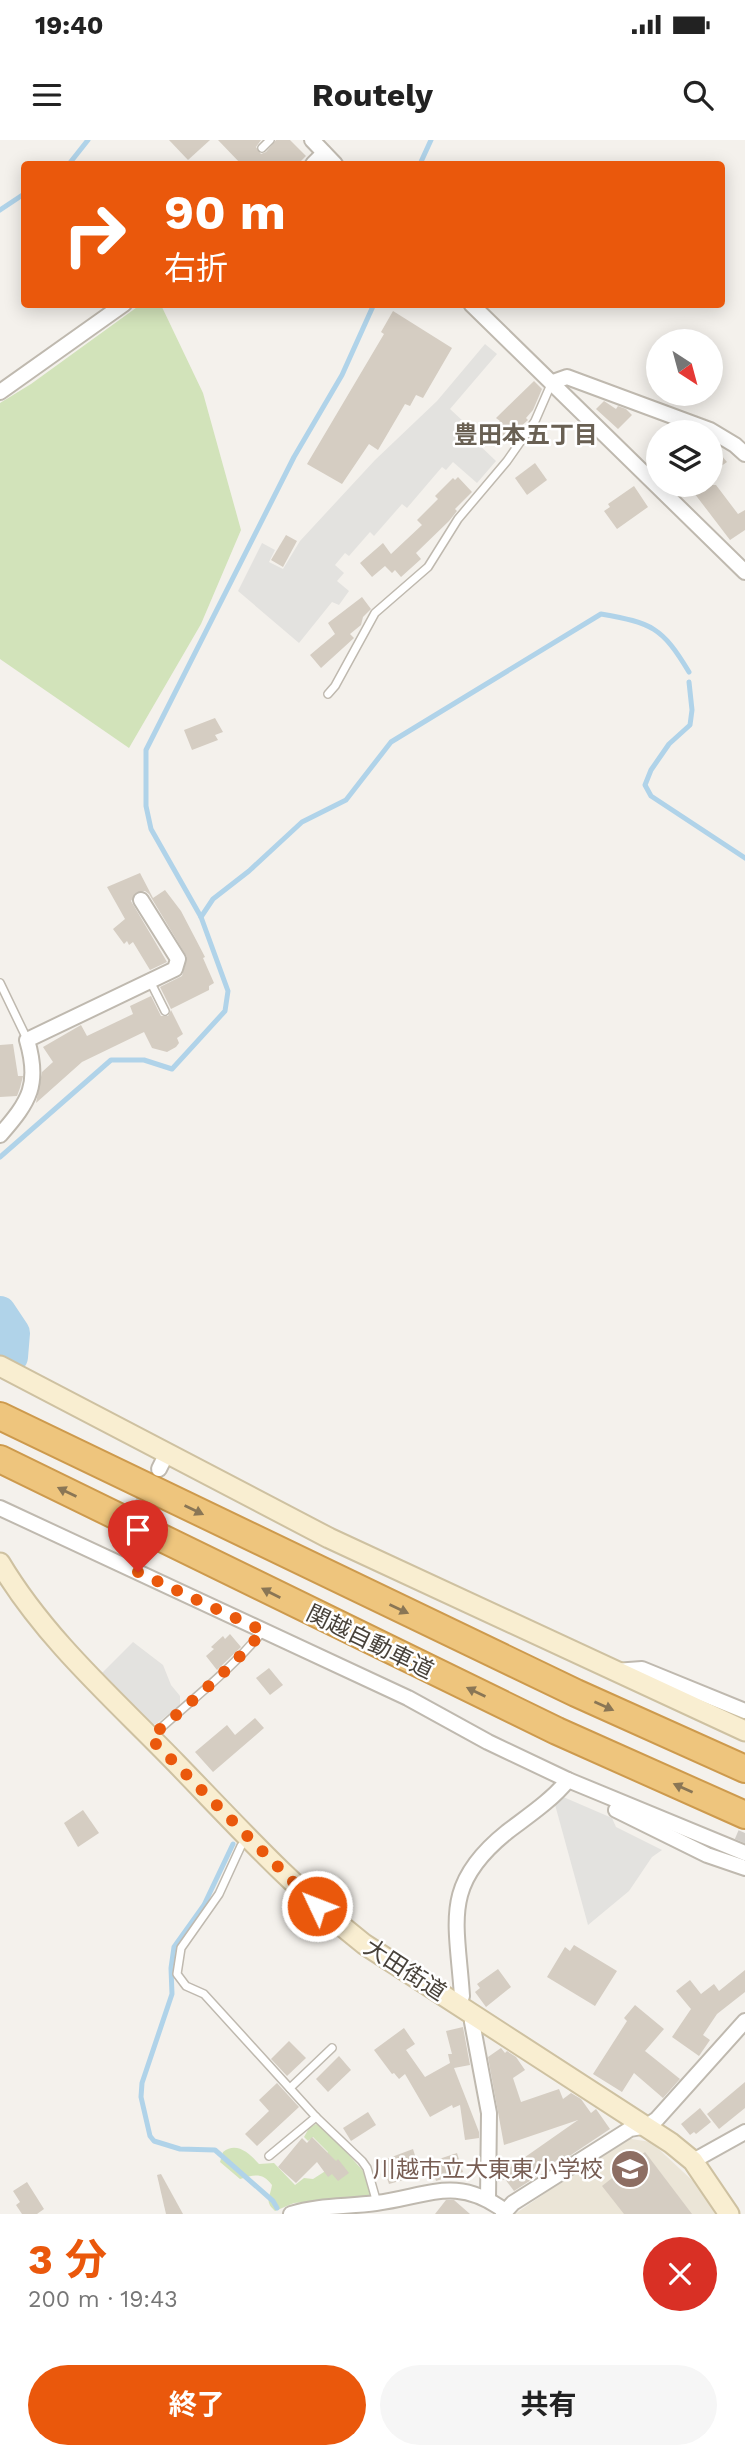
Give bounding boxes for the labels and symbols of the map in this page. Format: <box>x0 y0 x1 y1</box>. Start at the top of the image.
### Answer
north arrow <box>646 329 723 406</box>
district label: 豊田本五丁目 <box>454 421 598 449</box>
one-way arrow <box>57 1487 77 1498</box>
pin <box>108 1500 168 1572</box>
one-way arrow <box>184 1505 204 1516</box>
one-way arrow <box>261 1588 281 1599</box>
street label: 関越自動車道 <box>302 1600 438 1684</box>
one-way arrow <box>389 1603 409 1615</box>
one-way arrow <box>466 1687 486 1698</box>
one-way arrow <box>594 1701 615 1712</box>
one-way arrow <box>673 1782 693 1793</box>
position arrow <box>280 1869 354 1943</box>
street label: 大田街道 <box>359 1934 451 2006</box>
school or university icon: 川越市立大東東小学校 <box>609 2148 651 2190</box>
place label: 川越市立大東東小学校 <box>373 2156 603 2183</box>

